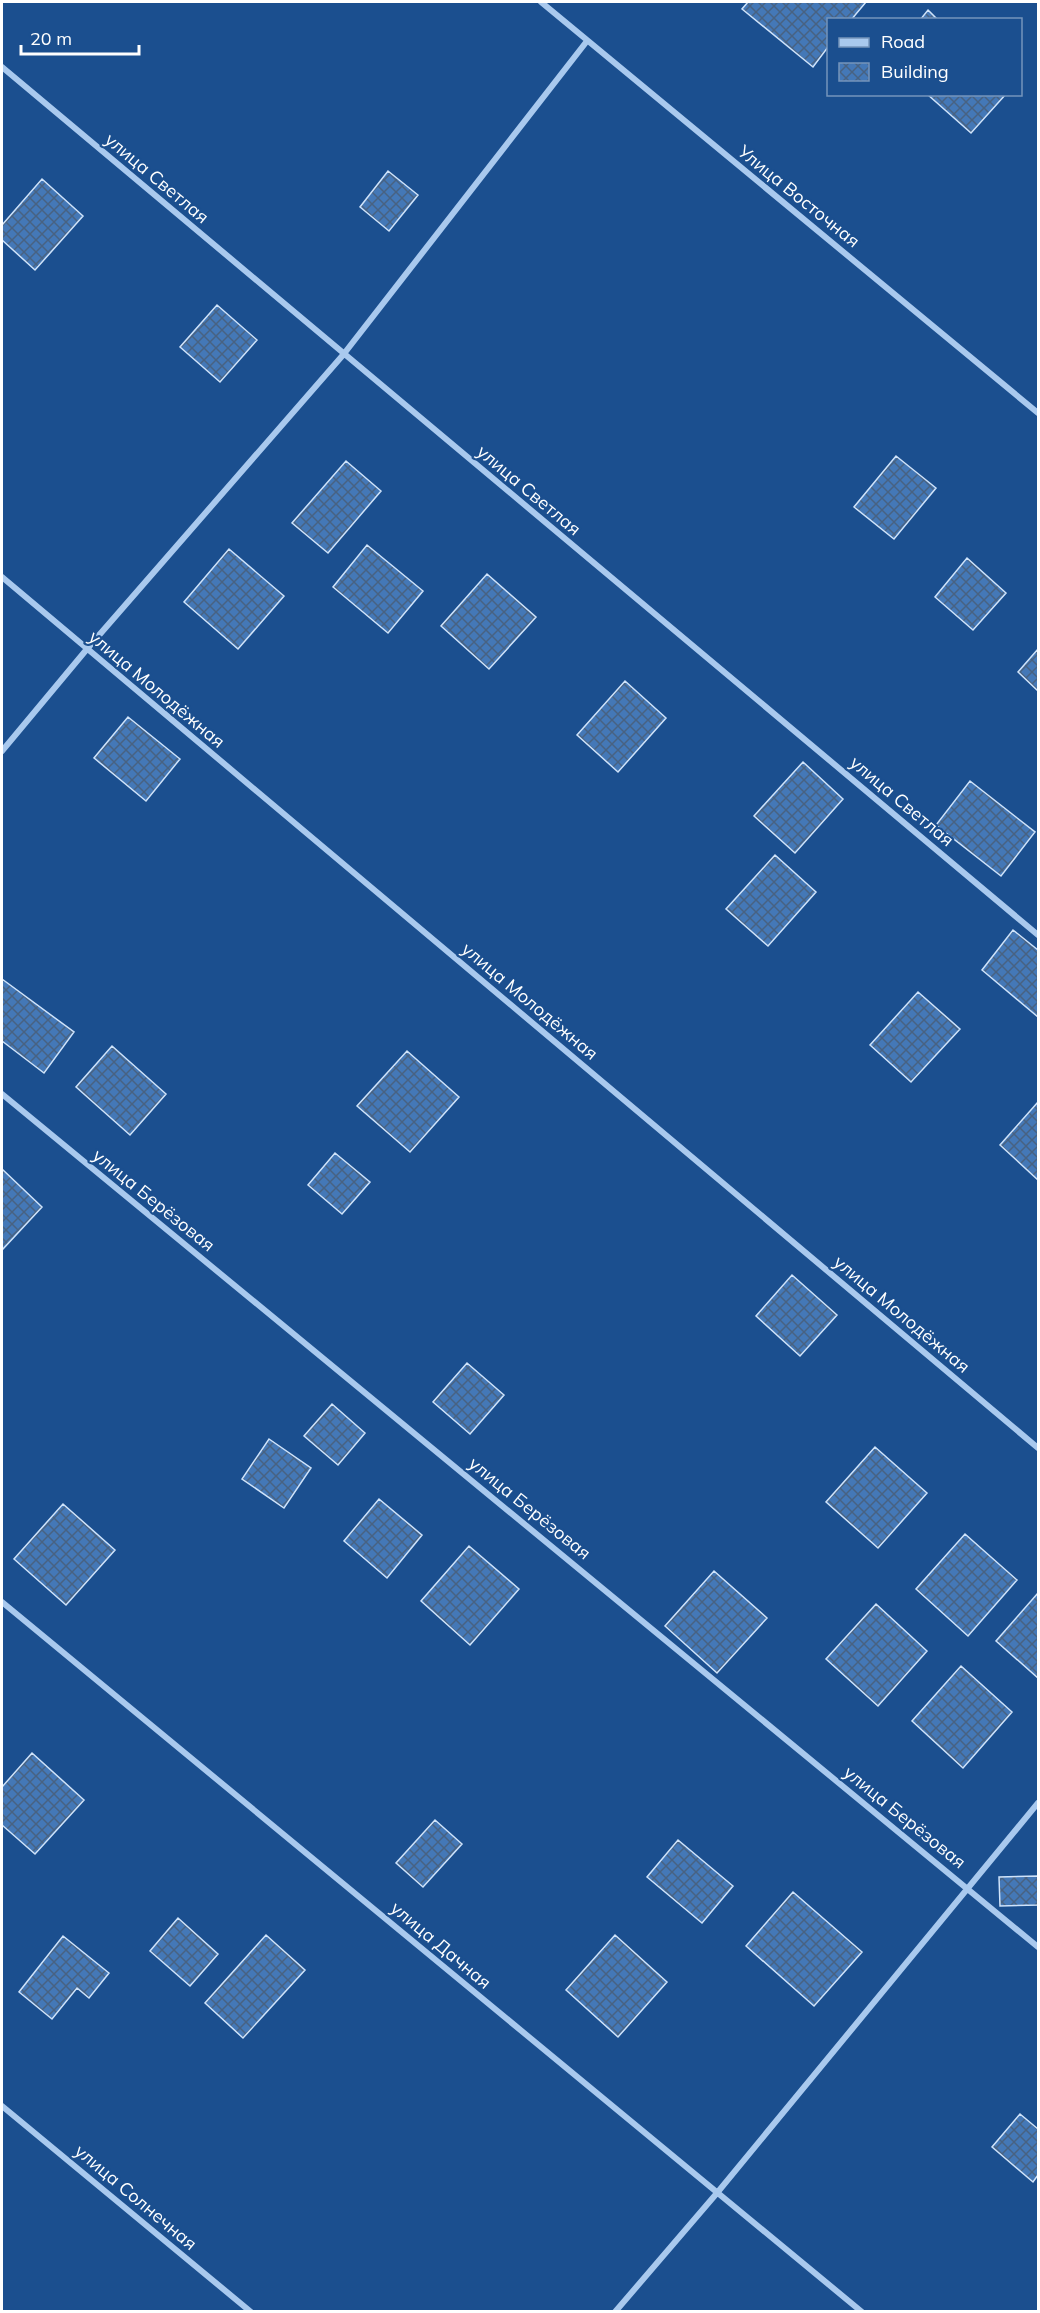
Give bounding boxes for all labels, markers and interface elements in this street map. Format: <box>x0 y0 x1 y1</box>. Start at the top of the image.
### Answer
scale bar <box>21 18 140 56</box>
legend <box>827 18 1022 96</box>
text: 20 m <box>30 27 72 50</box>
text: Road <box>881 30 925 53</box>
text: Building <box>881 60 949 83</box>
street label: улица Светлая <box>100 128 214 228</box>
street label: Улица Восточная <box>732 139 865 252</box>
street label: улица Светлая <box>472 440 586 540</box>
street label: улица Молодёжная <box>84 625 230 753</box>
street label: улица Светлая <box>845 751 959 851</box>
street label: улица Молодёжная <box>457 937 603 1065</box>
street label: улица Берёзовая <box>88 1144 220 1256</box>
street label: улица Молодёжная <box>829 1250 975 1378</box>
street label: улица Берёзовая <box>464 1452 596 1564</box>
street label: улица Берёзовая <box>839 1761 971 1873</box>
street label: улица Дачная <box>386 1896 496 1994</box>
street label: улица Солнечная <box>70 2139 202 2255</box>

